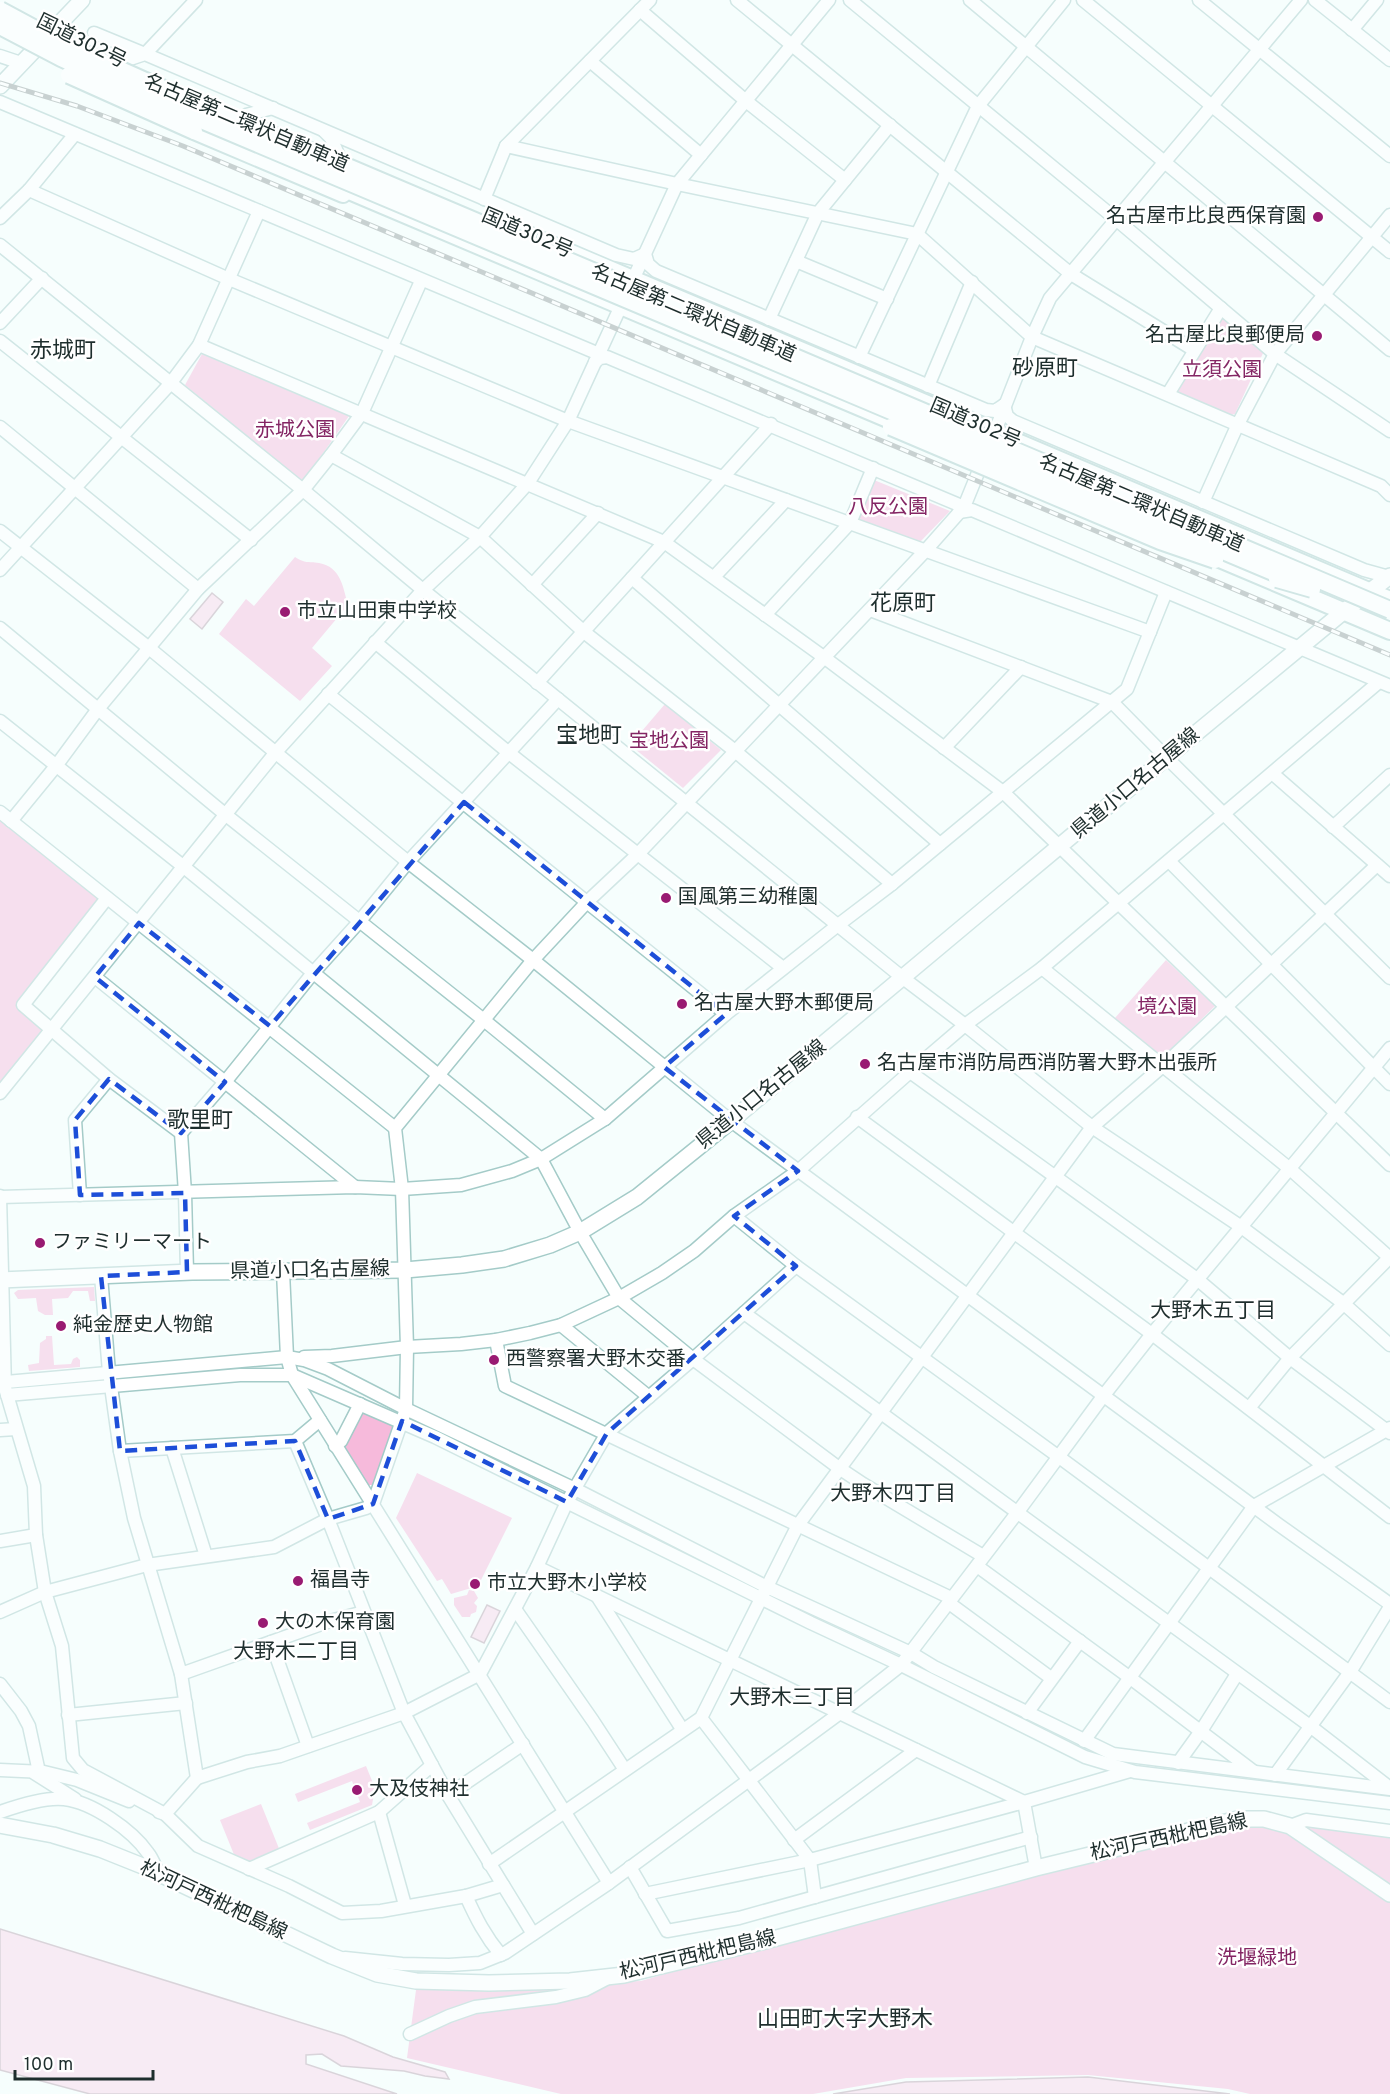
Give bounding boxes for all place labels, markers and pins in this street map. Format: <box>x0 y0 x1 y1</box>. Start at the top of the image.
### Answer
place label: 名古屋市比良西保育園 <box>1106 204 1306 230</box>
marker: 名古屋市比良西保育園 <box>1311 210 1325 224</box>
place label: 名古屋比良郵便局 <box>1145 323 1305 349</box>
marker: 名古屋比良郵便局 <box>1310 329 1324 343</box>
place label: 市立山田東中学校 <box>297 599 457 625</box>
marker: 市立山田東中学校 <box>278 605 292 619</box>
place label: 国風第三幼稚園 <box>678 885 818 911</box>
marker: 国風第三幼稚園 <box>659 891 673 905</box>
place label: 名古屋大野木郵便局 <box>694 991 874 1017</box>
marker: 名古屋大野木郵便局 <box>675 997 689 1011</box>
place label: 名古屋市消防局西消防署大野木出張所 <box>877 1051 1217 1077</box>
marker: 名古屋市消防局西消防署大野木出張所 <box>858 1057 872 1071</box>
place label: ファミリーマート <box>52 1230 212 1256</box>
marker: ファミリーマート <box>33 1236 47 1250</box>
place label: 純金歴史人物館 <box>73 1313 213 1339</box>
marker: 純金歴史人物館 <box>54 1319 68 1333</box>
place label: 西警察署大野木交番 <box>506 1347 686 1373</box>
marker: 西警察署大野木交番 <box>487 1353 501 1367</box>
place label: 福昌寺 <box>310 1568 370 1594</box>
place label: 市立大野木小学校 <box>487 1571 647 1597</box>
marker: 福昌寺 <box>291 1574 305 1588</box>
marker: 市立大野木小学校 <box>468 1577 482 1591</box>
place label: 大の木保育園 <box>275 1610 395 1636</box>
marker: 大の木保育園 <box>256 1616 270 1630</box>
place label: 大及伎神社 <box>369 1777 469 1803</box>
marker: 大及伎神社 <box>350 1783 364 1797</box>

